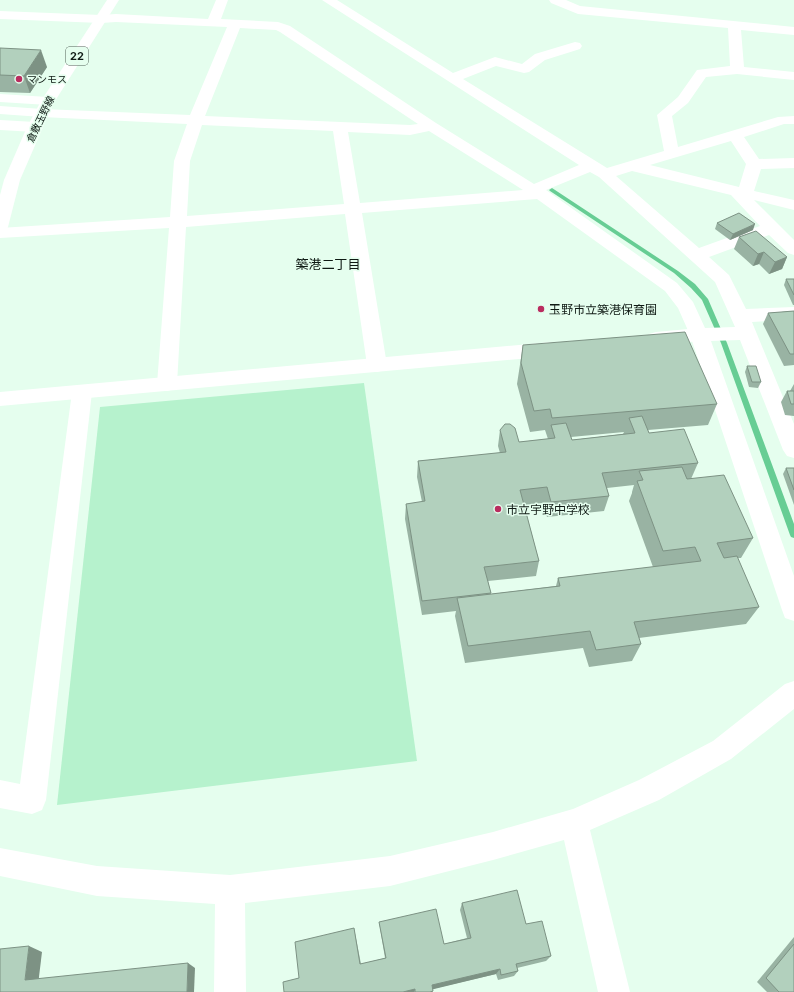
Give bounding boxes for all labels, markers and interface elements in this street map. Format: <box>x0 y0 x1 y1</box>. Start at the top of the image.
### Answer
road number: 22 <box>66 47 88 65</box>
place label: マンモス <box>27 73 67 85</box>
marker: マンモス <box>14 74 24 84</box>
street label: 倉敷玉野線 <box>24 94 56 144</box>
district label: 築港二丁目 <box>295 256 361 272</box>
place label: 玉野市立築港保育園 <box>549 302 657 317</box>
marker: 玉野市立築港保育園 <box>536 304 546 314</box>
place label: 市立宇野中学校 <box>506 502 590 517</box>
marker: 市立宇野中学校 <box>493 504 503 514</box>

